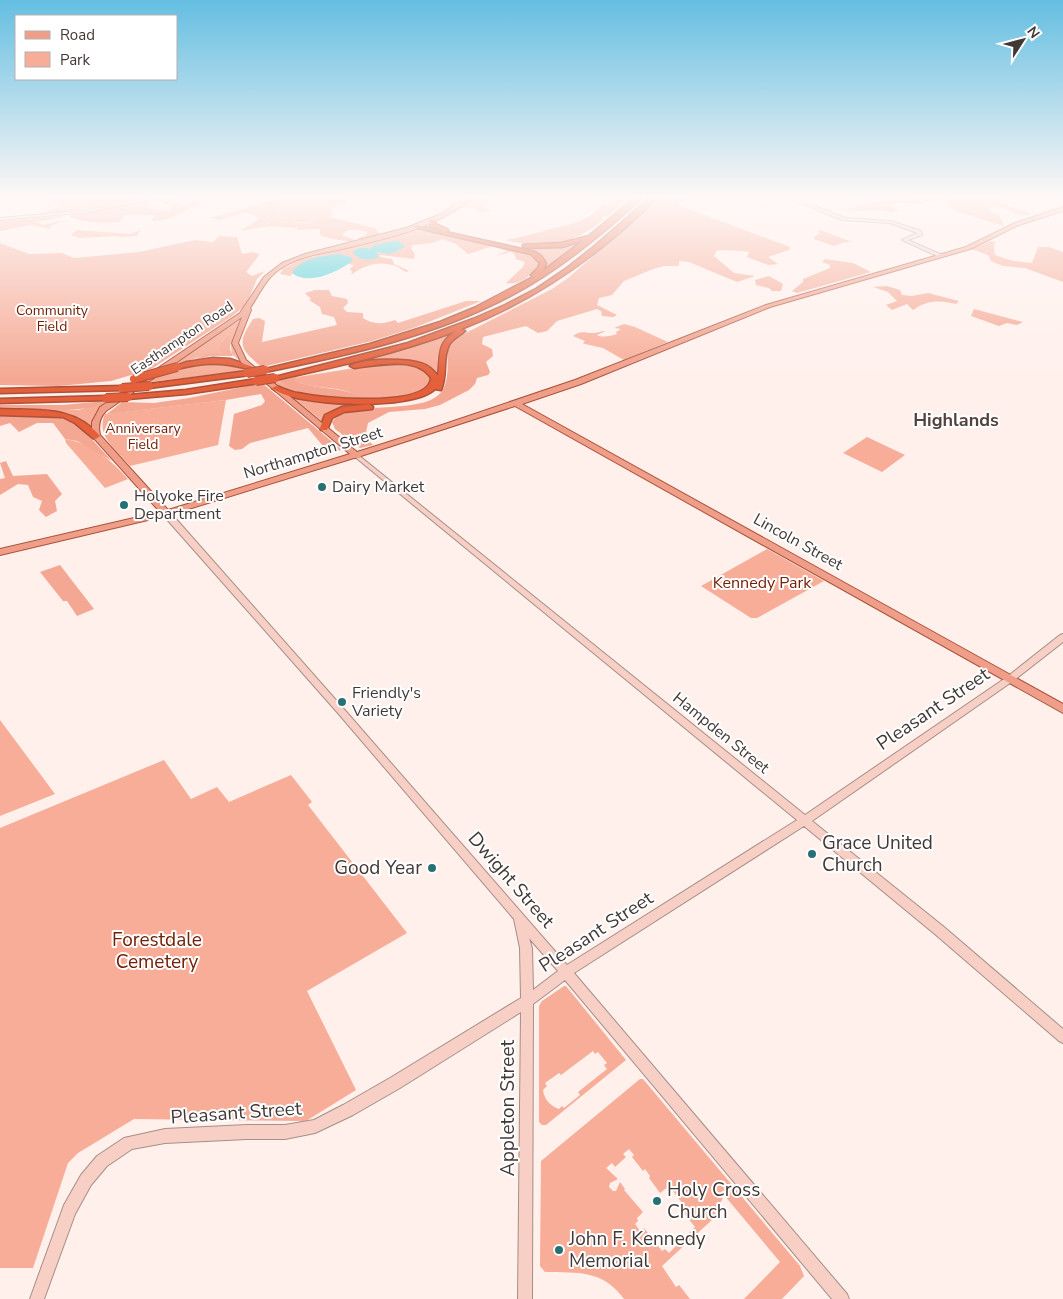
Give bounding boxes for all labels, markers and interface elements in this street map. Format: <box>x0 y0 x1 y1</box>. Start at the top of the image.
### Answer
legend <box>15 15 178 80</box>
north arrow <box>998 15 1048 65</box>
text: N <box>1022 23 1044 42</box>
text: Road <box>60 25 95 45</box>
text: Park <box>60 50 90 70</box>
street label: Easthampton Road <box>127 297 237 379</box>
park label: Community Field <box>16 301 89 336</box>
district label: Highlands <box>913 408 999 432</box>
park label: Anniversary Field <box>105 419 182 454</box>
street label: Northampton Street <box>241 421 386 485</box>
place label: Dairy Market <box>332 476 425 498</box>
marker: Dairy Market <box>316 481 328 493</box>
place label: Holyoke Fire Department <box>134 485 224 525</box>
marker: Holyoke Fire Department <box>118 499 130 511</box>
street label: Lincoln Street <box>749 508 847 576</box>
park label: Kennedy Park <box>713 572 812 594</box>
street label: Pleasant Street <box>871 661 995 756</box>
place label: Friendly's Variety <box>351 682 421 722</box>
street label: Hampden Street <box>668 687 774 779</box>
marker: Friendly's Variety <box>336 696 348 708</box>
street label: Dwight Street <box>462 826 560 934</box>
place label: Grace United Church <box>822 830 933 878</box>
marker: Grace United Church <box>806 848 818 860</box>
place label: Good Year <box>334 855 422 881</box>
marker: Good Year <box>426 862 438 874</box>
street label: Pleasant Street <box>534 885 658 979</box>
park label: Forestdale Cemetery <box>112 927 202 975</box>
street label: Appleton Street <box>495 1040 521 1176</box>
street label: Pleasant Street <box>170 1095 303 1131</box>
place label: Holy Cross Church <box>667 1177 760 1225</box>
marker: Holy Cross Church <box>651 1195 663 1207</box>
place label: John F. Kennedy Memorial <box>568 1226 706 1274</box>
marker: John F. Kennedy Memorial <box>553 1244 565 1256</box>

